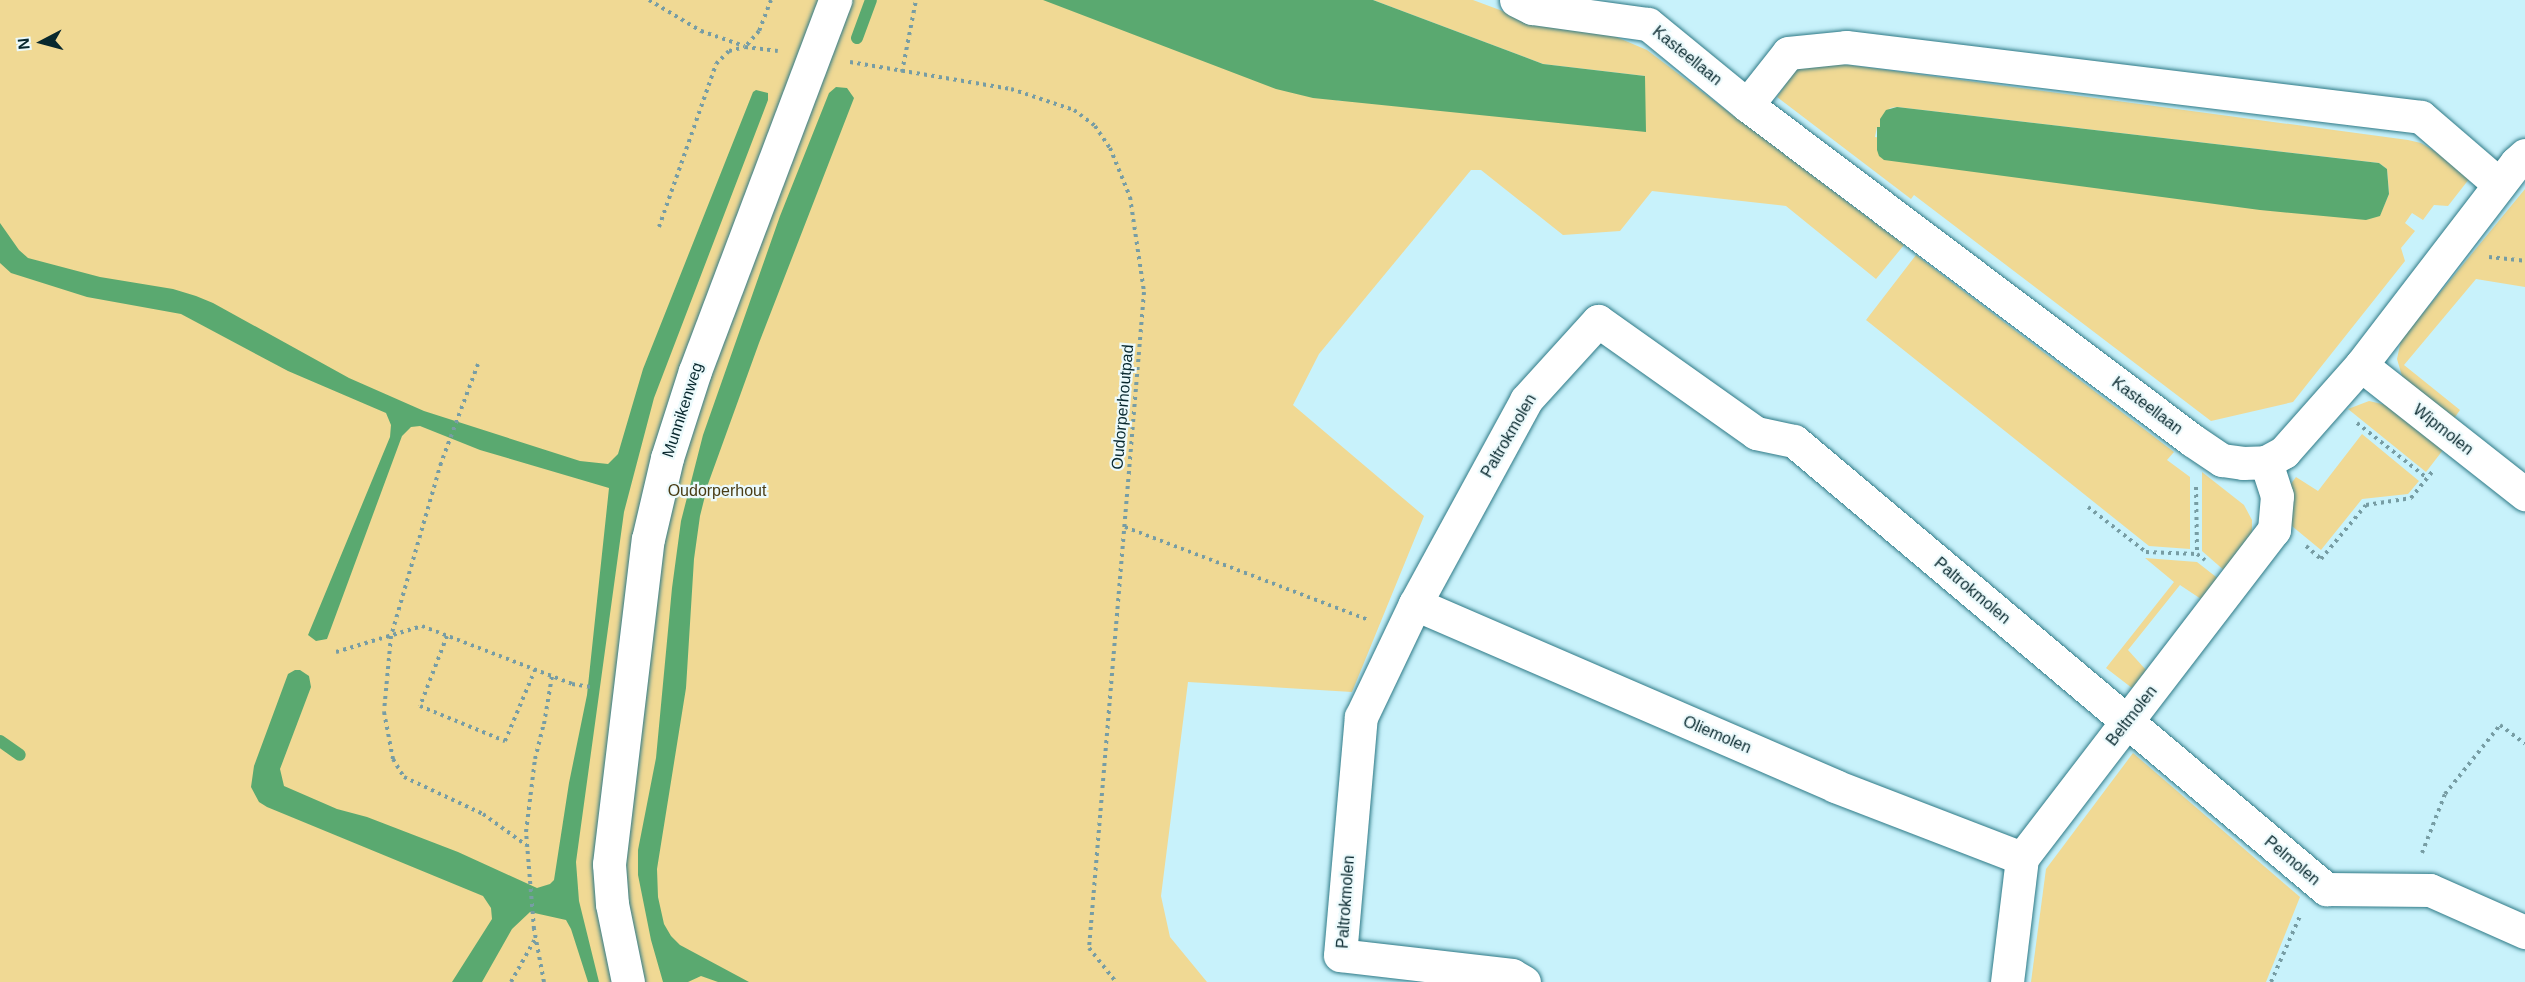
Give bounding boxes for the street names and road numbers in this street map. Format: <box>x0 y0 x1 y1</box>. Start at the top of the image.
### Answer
street label: Kasteellaan <box>1648 22 1726 90</box>
street label: Oudorperhoutpad <box>1108 344 1138 470</box>
street label: Munnikenweg <box>659 360 707 460</box>
street label: Kasteellaan <box>2108 373 2186 439</box>
street label: Paltrokmolen <box>1477 391 1541 481</box>
street label: Wipmolen <box>2409 401 2477 459</box>
street label: Paltrokmolen <box>1930 554 2014 628</box>
street label: Beltmolen <box>2103 682 2161 750</box>
street label: Oliemolen <box>1680 712 1754 758</box>
street label: Pelmolen <box>2260 832 2324 890</box>
street label: Paltrokmolen <box>1333 855 1359 949</box>

